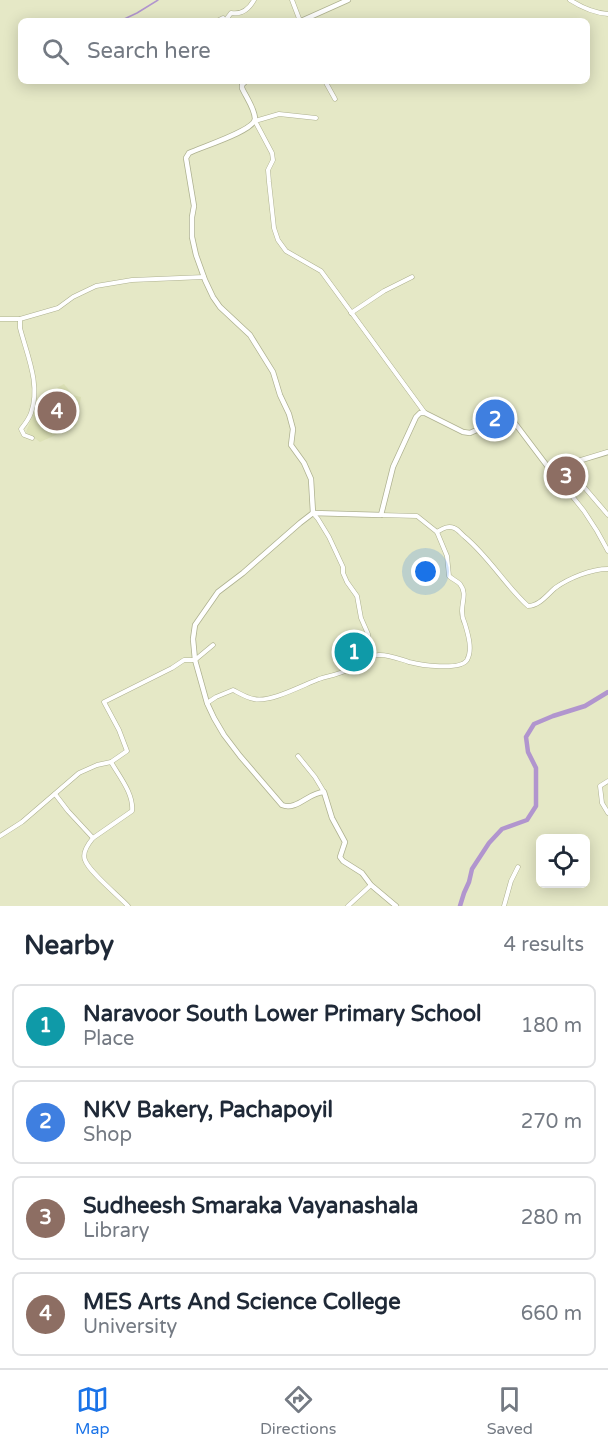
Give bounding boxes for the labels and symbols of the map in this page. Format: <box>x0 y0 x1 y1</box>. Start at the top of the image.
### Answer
pin: 4 <box>38 388 76 434</box>
pin: 2 <box>476 396 514 442</box>
pin: 3 <box>546 454 586 498</box>
your location <box>411 557 440 586</box>
pin: 1 <box>334 630 374 674</box>

